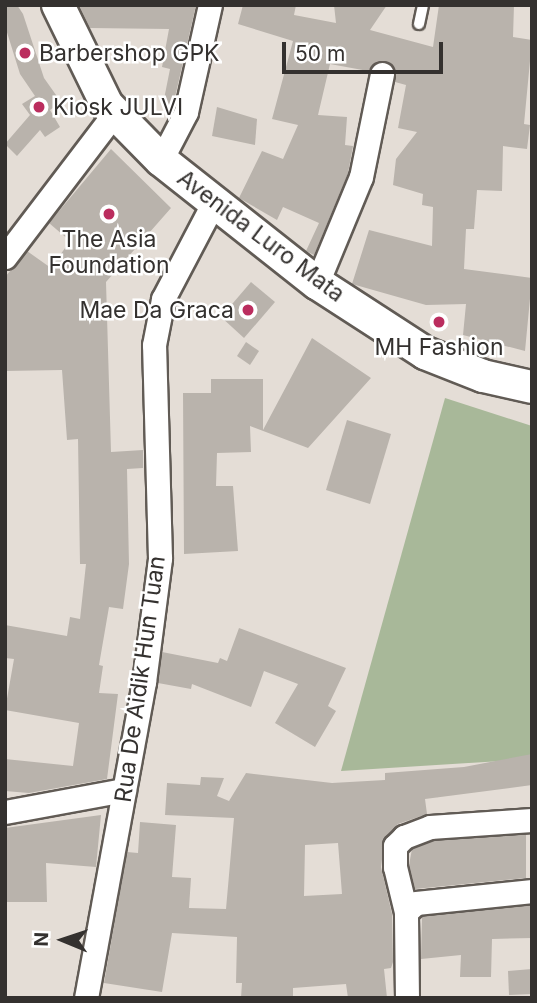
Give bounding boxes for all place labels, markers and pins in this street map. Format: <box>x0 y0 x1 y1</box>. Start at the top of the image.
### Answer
place label: Barbershop GPK <box>39 39 220 67</box>
marker: Barbershop GPK <box>17 45 33 61</box>
place label: Kiosk JULVI <box>53 93 183 121</box>
marker: Kiosk JULVI <box>31 99 47 115</box>
marker: The Asia Foundation <box>101 206 117 222</box>
place label: The Asia Foundation <box>48 225 170 279</box>
place label: Mae Da Graca <box>79 296 234 324</box>
marker: Mae Da Graca <box>240 302 256 318</box>
marker: MH Fashion <box>431 314 447 330</box>
place label: MH Fashion <box>375 333 503 361</box>

